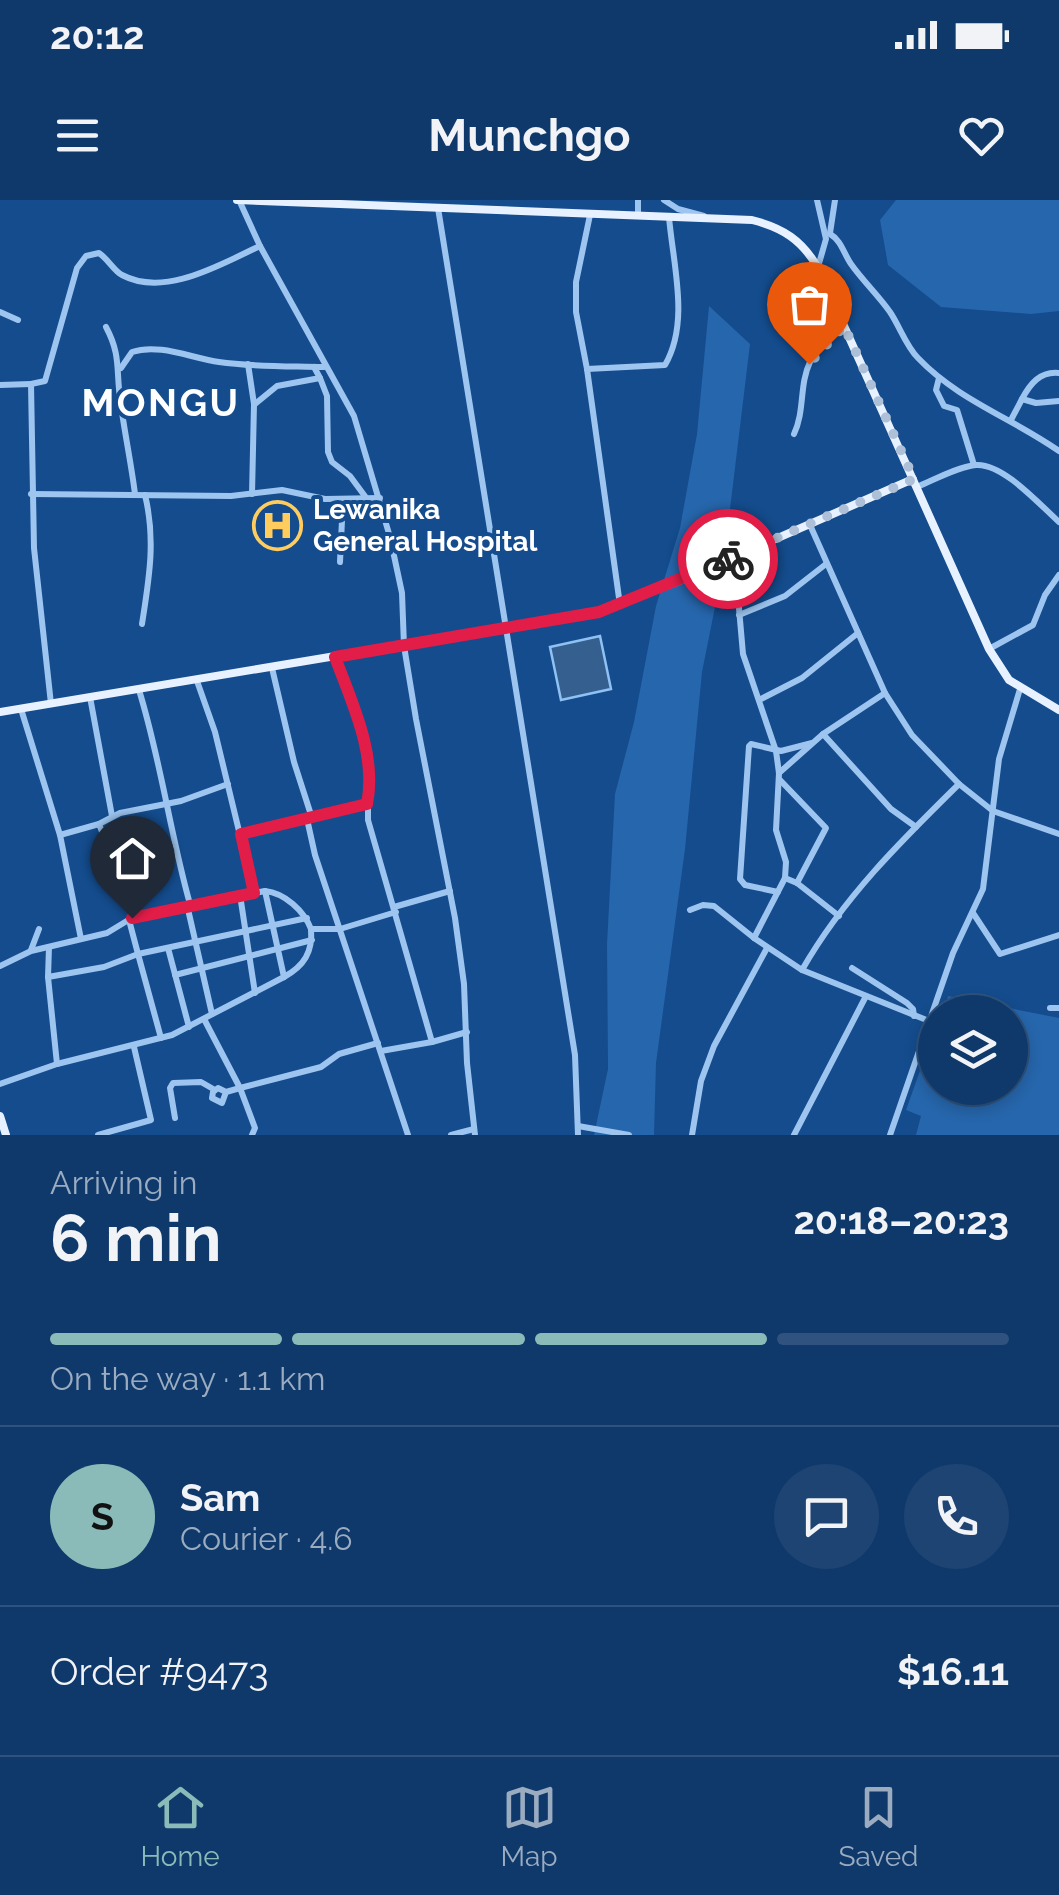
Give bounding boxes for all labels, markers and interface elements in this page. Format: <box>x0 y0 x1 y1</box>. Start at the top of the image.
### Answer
text: 20:12 <box>50 13 144 58</box>
icon: menu <box>50 108 105 163</box>
icon: heart <box>954 108 1009 163</box>
text: Munchgo <box>428 109 631 162</box>
pin <box>767 262 852 365</box>
icon: bag <box>782 277 837 332</box>
district label: MONGU <box>81 380 241 425</box>
place label: Lewanika General Hospital <box>313 493 538 558</box>
hospital icon: Lewanika General Hospital <box>252 499 304 551</box>
courier <box>678 509 778 609</box>
icon: bike <box>701 532 756 587</box>
pin <box>90 816 175 919</box>
icon: home <box>105 831 160 886</box>
map controls <box>918 995 1028 1105</box>
button: layers <box>918 995 1028 1105</box>
text: Arriving in <box>50 1164 197 1201</box>
text: 20:18–20:23 <box>793 1198 1009 1243</box>
text: 6 min <box>50 1200 221 1276</box>
text: On the way · 1.1 km <box>50 1360 326 1397</box>
button: chat <box>774 1464 879 1569</box>
button: phone <box>904 1464 1009 1569</box>
text: Sam <box>180 1475 260 1520</box>
text: S <box>91 1494 114 1539</box>
text: Courier · 4.6 <box>180 1520 353 1557</box>
text: Order #9473 <box>50 1649 269 1694</box>
text: $16.11 <box>897 1649 1009 1694</box>
tab: Home <box>140 1780 220 1873</box>
tab: Map <box>501 1780 558 1873</box>
tab: Saved <box>838 1780 919 1873</box>

